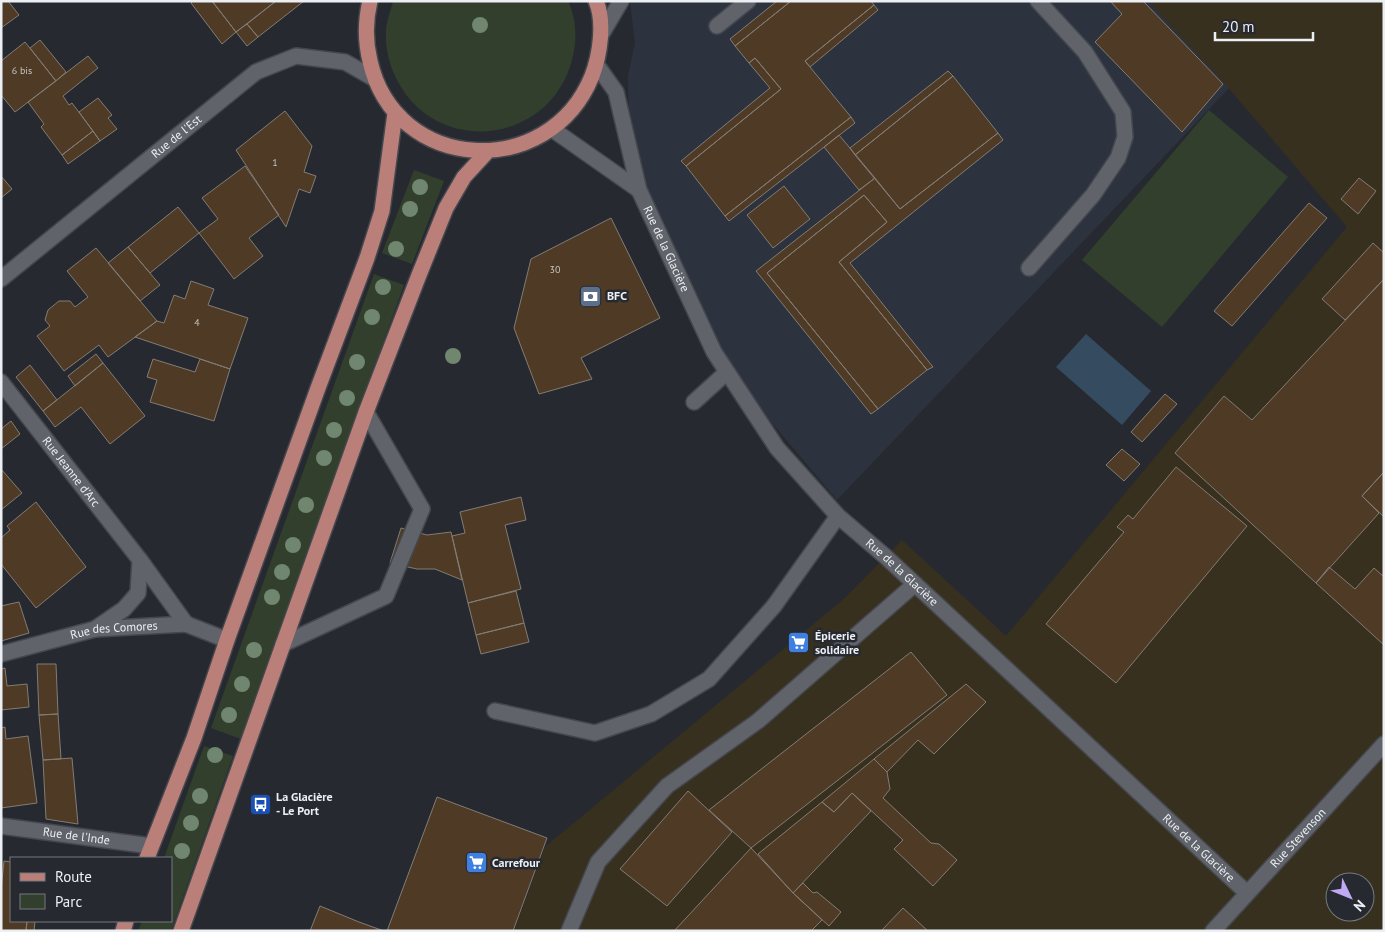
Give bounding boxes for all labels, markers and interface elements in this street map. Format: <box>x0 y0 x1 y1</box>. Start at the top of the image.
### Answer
scale bar <box>1215 10 1312 42</box>
text: 20 m <box>1222 17 1255 36</box>
house number: 6 bis <box>12 64 32 77</box>
street label: Rue de l'Est <box>148 111 204 161</box>
house number: 1 <box>272 156 278 169</box>
street label: Rue de la Glacière <box>640 203 693 294</box>
house number: 30 <box>550 263 561 276</box>
bank icon: BFC <box>579 284 603 308</box>
place label: BFC <box>607 288 627 303</box>
house number: 4 <box>194 316 200 329</box>
street label: Rue Jeanne d'Arc <box>39 433 104 510</box>
street label: Rue de la Glacière <box>863 535 942 609</box>
street label: Rue des Comores <box>69 618 158 642</box>
place label: Épicerie solidaire <box>815 628 859 657</box>
supermarket icon: Épicerie solidaire <box>787 631 811 655</box>
place label: La Glacière - Le Port <box>276 789 333 818</box>
bus stop icon: La Glacière - Le Port <box>248 792 272 816</box>
street label: Rue Stevenson <box>1267 805 1329 871</box>
street label: Rue de la Glacière <box>1160 810 1238 885</box>
street label: Rue de l'Inde <box>42 824 111 847</box>
supermarket icon: Carrefour <box>464 851 488 875</box>
place label: Carrefour <box>492 855 541 870</box>
legend <box>10 857 172 922</box>
text: Route <box>55 867 92 886</box>
north arrow <box>1325 872 1375 922</box>
text: Parc <box>55 892 82 911</box>
text: N <box>1350 896 1369 915</box>

